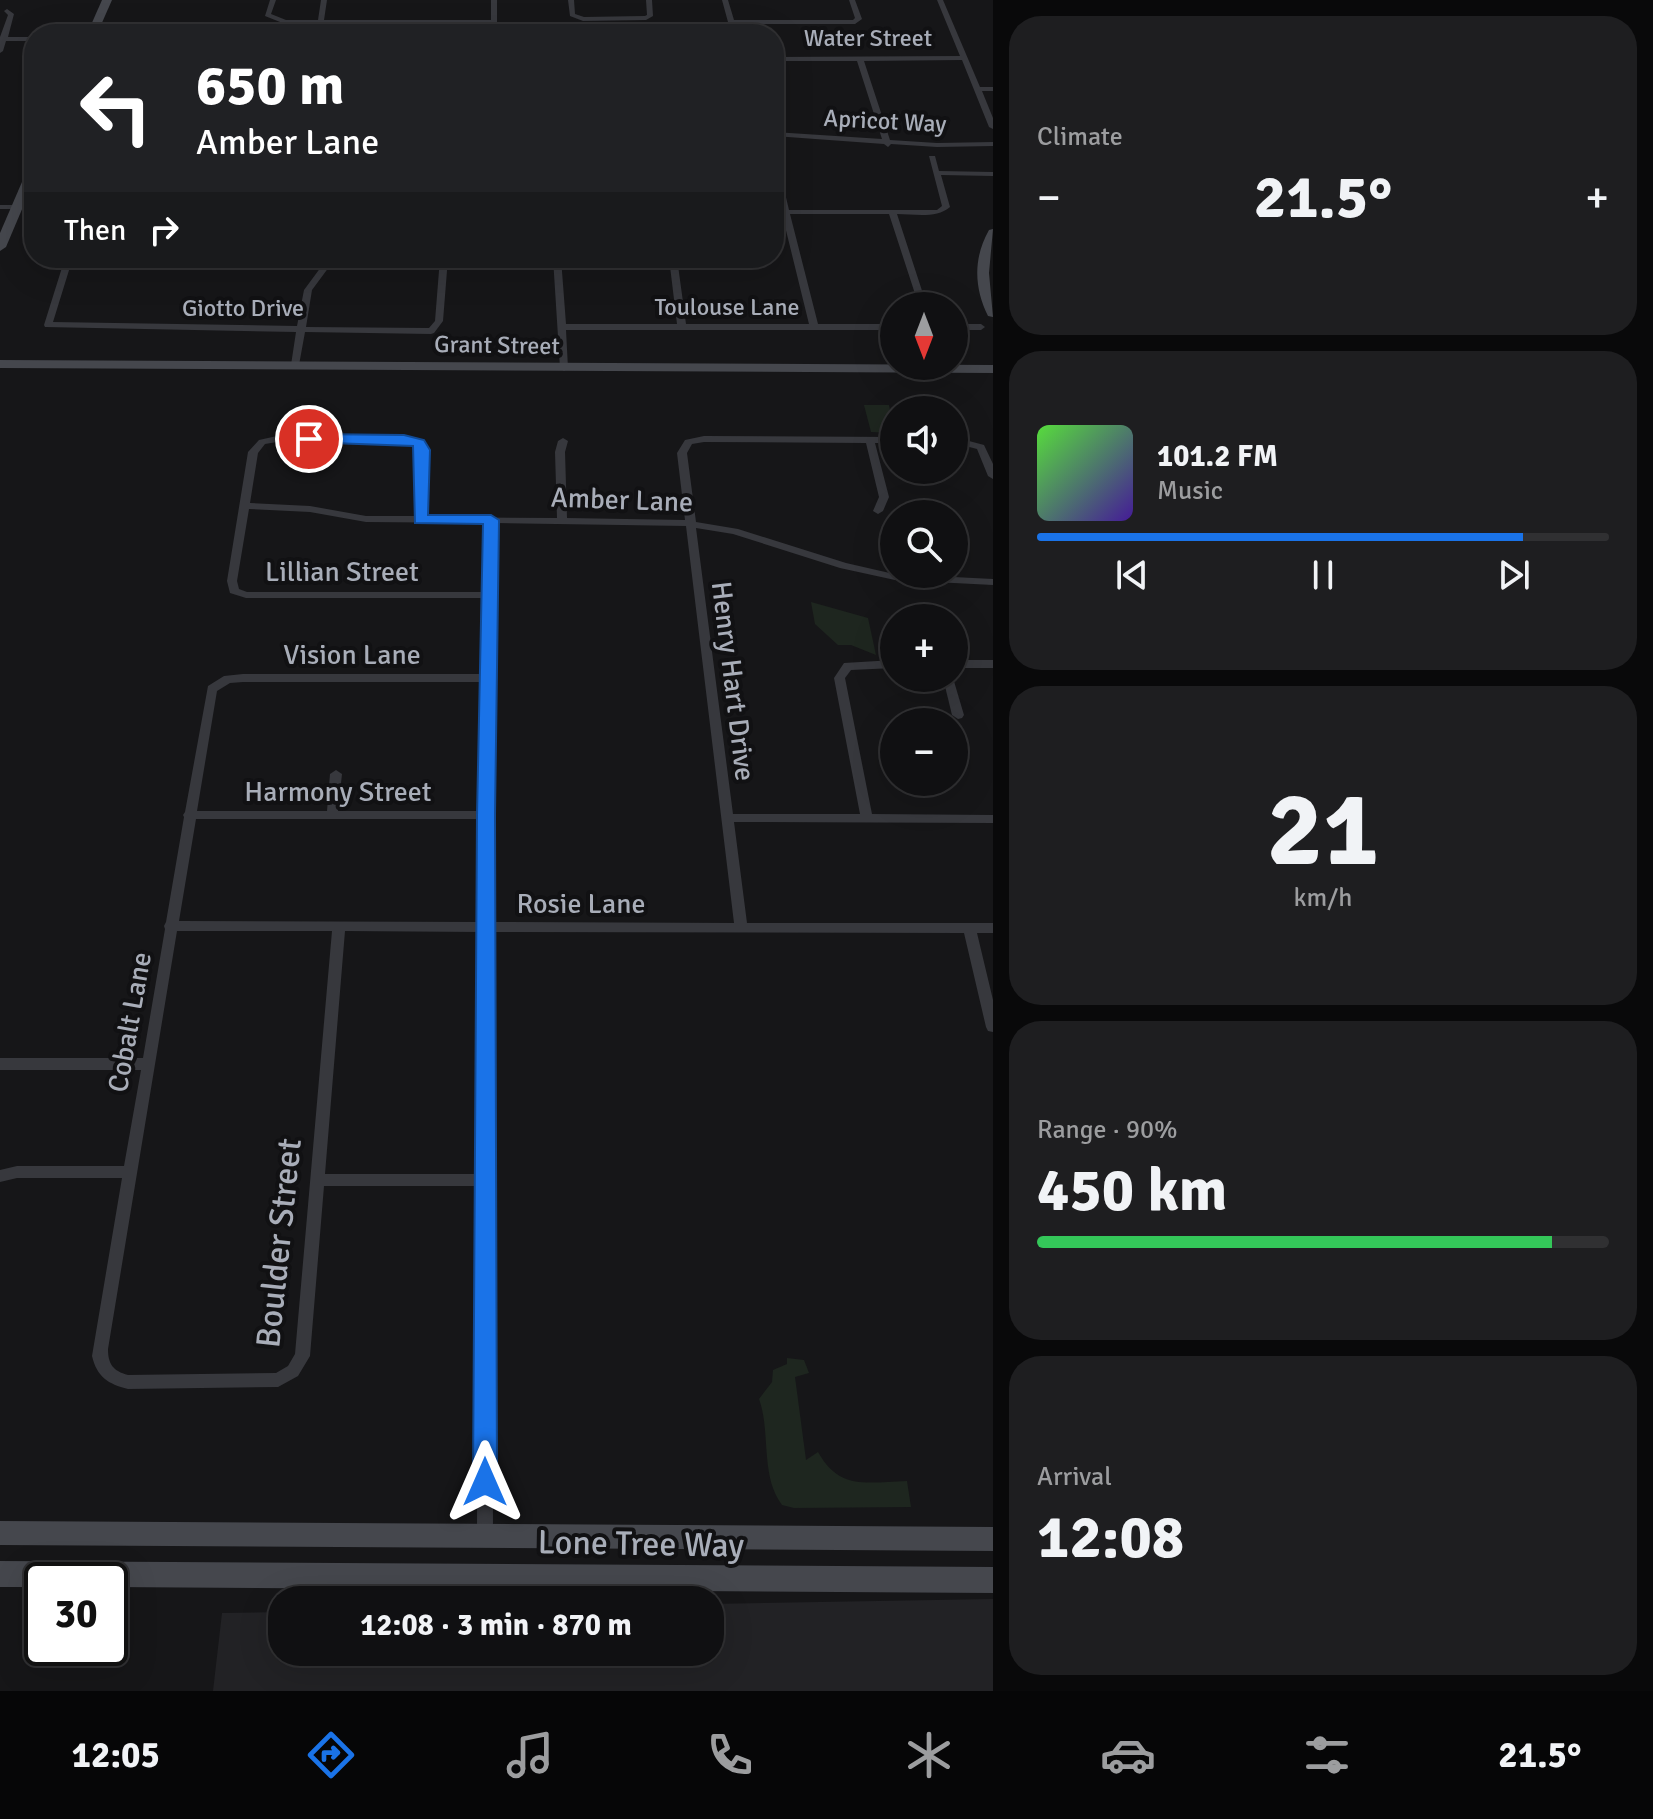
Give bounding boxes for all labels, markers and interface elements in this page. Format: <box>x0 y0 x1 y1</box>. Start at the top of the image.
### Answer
street label: Water Street <box>804 23 932 53</box>
text: 650 m <box>196 51 344 120</box>
icon: left <box>64 56 168 160</box>
street label: Apricot Way <box>823 103 947 139</box>
text: Amber Lane <box>196 120 379 165</box>
text: Climate <box>1037 121 1123 153</box>
text: 21.5° <box>1254 161 1392 235</box>
text: − <box>1037 171 1061 225</box>
text: + <box>1585 171 1609 225</box>
icon: right <box>142 208 186 252</box>
text: Then <box>64 212 126 249</box>
street label: Toulouse Lane <box>654 292 800 322</box>
north arrow <box>880 292 968 380</box>
map controls <box>880 292 968 796</box>
street label: Giotto Drive <box>182 293 304 323</box>
street label: Grant Street <box>434 329 560 361</box>
button: sound <box>880 396 968 484</box>
pin <box>275 405 343 473</box>
icon: arrive <box>287 417 331 461</box>
text: 101.2 FM <box>1157 438 1278 475</box>
text: Music <box>1157 475 1223 507</box>
street label: Amber Lane <box>550 481 694 519</box>
button: search <box>880 500 968 588</box>
icon: previous <box>1110 553 1154 597</box>
icon: pause <box>1301 553 1345 597</box>
icon: next <box>1492 553 1536 597</box>
street label: Lillian Street <box>265 555 419 589</box>
street label: Henry Hart Drive <box>704 579 762 783</box>
button: + <box>880 604 968 692</box>
street label: Vision Lane <box>283 638 421 672</box>
button: − <box>880 708 968 796</box>
text: 21 <box>1267 766 1379 894</box>
street label: Harmony Street <box>244 775 432 809</box>
text: km/h <box>1294 882 1352 914</box>
street label: Rosie Lane <box>517 887 645 921</box>
street label: Cobalt Lane <box>101 949 159 1095</box>
text: Range · 90% <box>1037 1114 1178 1146</box>
street label: Boulder Street <box>247 1136 311 1350</box>
text: 450 km <box>1037 1154 1227 1228</box>
position arrow <box>443 1440 527 1524</box>
text: Arrival <box>1037 1461 1112 1493</box>
text: 12:08 <box>1037 1501 1184 1575</box>
street label: Lone Tree Way <box>537 1521 745 1567</box>
speed limit sign: 30 <box>24 1562 128 1666</box>
text: 12:08 · 3 min · 870 m <box>360 1607 632 1644</box>
icon: directions <box>303 1727 359 1783</box>
icon: music <box>502 1727 558 1783</box>
icon: phone <box>702 1727 758 1783</box>
icon: climate <box>901 1727 957 1783</box>
icon: car <box>1100 1727 1156 1783</box>
icon: filters <box>1299 1727 1355 1783</box>
text: 12:05 <box>72 1733 160 1778</box>
text: 21.5° <box>1498 1733 1581 1778</box>

